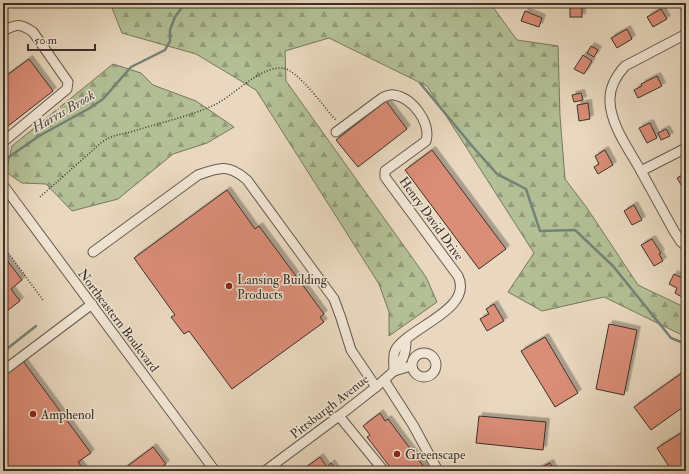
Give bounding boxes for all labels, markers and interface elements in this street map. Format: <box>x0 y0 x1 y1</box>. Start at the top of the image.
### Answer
scale bar <box>28 26 95 52</box>
text: 50 m <box>34 33 58 48</box>
water label: Harris Brook <box>28 87 98 137</box>
street label: Henry David Drive <box>395 174 467 265</box>
street label: Northeastern Boulevard <box>74 266 163 376</box>
place label: Lansing Building Products <box>237 272 328 303</box>
marker: Lansing Building Products <box>224 281 234 291</box>
street label: Pittsburgh Avenue <box>287 371 373 442</box>
place label: Amphenol <box>40 407 95 424</box>
marker: Amphenol <box>28 409 38 419</box>
place label: Greenscape <box>405 447 466 464</box>
marker: Greenscape <box>392 449 402 459</box>

